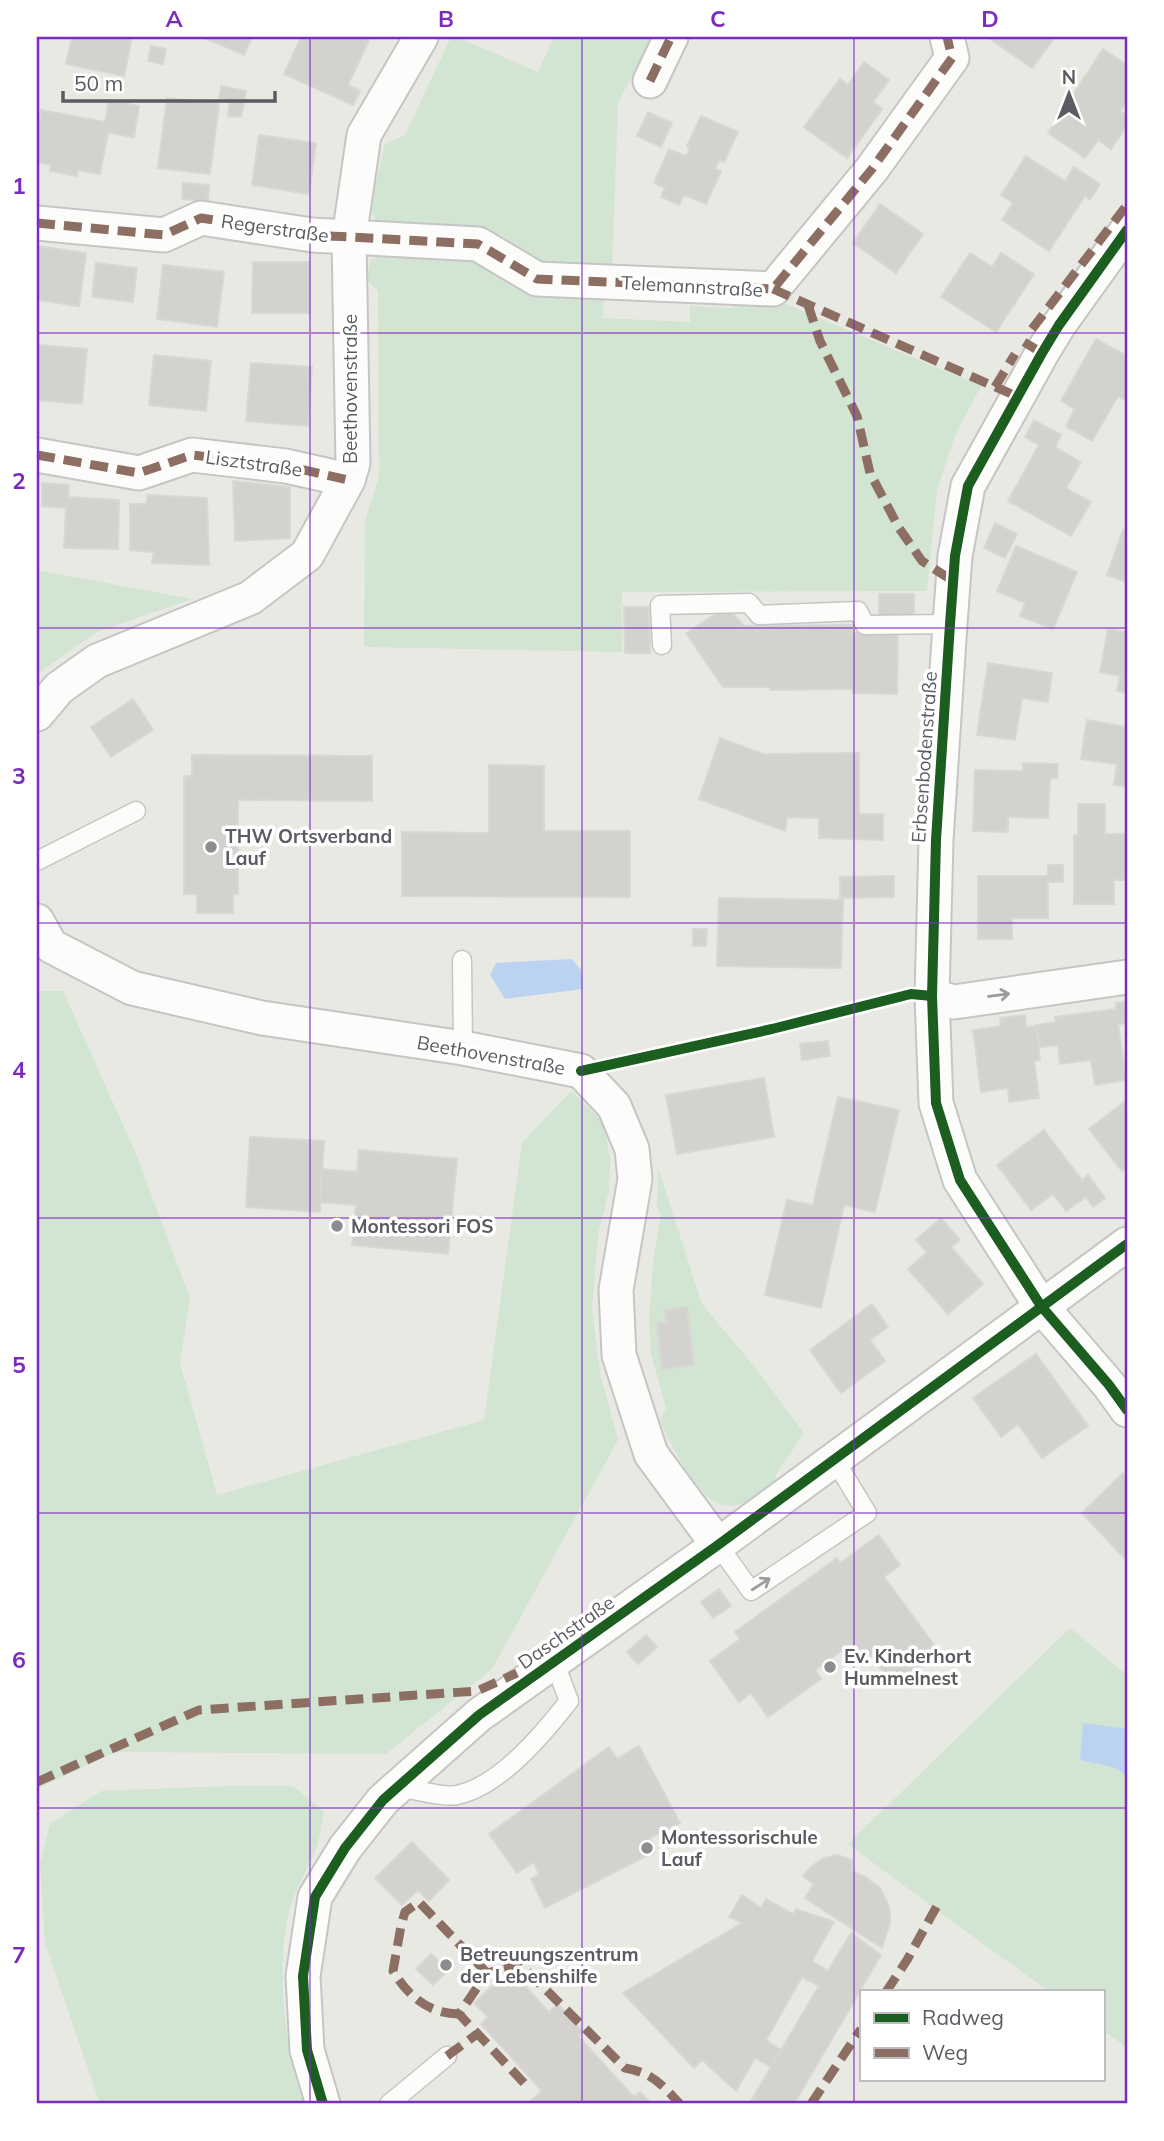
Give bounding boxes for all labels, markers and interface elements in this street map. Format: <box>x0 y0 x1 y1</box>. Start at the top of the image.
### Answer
text: A <box>165 4 183 33</box>
text: B <box>438 4 454 33</box>
text: C <box>710 4 726 33</box>
text: D <box>981 4 999 33</box>
scale bar <box>63 60 275 104</box>
north arrow <box>1034 60 1104 130</box>
text: N <box>1062 65 1076 89</box>
text: 50 m <box>74 70 123 96</box>
text: 1 <box>12 171 26 200</box>
street label: Regerstraße <box>220 209 330 247</box>
street label: Telemannstraße <box>620 270 764 302</box>
street label: Beethovenstraße <box>338 314 362 464</box>
street label: Lisztstraße <box>204 444 304 482</box>
text: 2 <box>12 466 26 495</box>
street label: Erbsenbodenstraße <box>906 670 942 844</box>
text: 3 <box>12 761 26 790</box>
place label: THW Ortsverband Lauf <box>225 824 392 870</box>
marker: THW Ortsverband Lauf <box>203 839 219 855</box>
one-way arrow <box>987 989 1010 1002</box>
street label: Beethovenstraße <box>415 1030 567 1080</box>
text: 4 <box>12 1055 26 1084</box>
place label: Montessori FOS <box>351 1214 494 1238</box>
marker: Montessori FOS <box>329 1218 345 1234</box>
text: 5 <box>12 1350 26 1379</box>
one-way arrow <box>751 1577 770 1591</box>
street label: Daschstraße <box>513 1590 619 1674</box>
place label: Ev. Kinderhort Hummelnest <box>844 1644 971 1690</box>
text: 6 <box>12 1645 26 1674</box>
marker: Ev. Kinderhort Hummelnest <box>822 1659 838 1675</box>
place label: Montessorischule Lauf <box>661 1825 818 1871</box>
marker: Montessorischule Lauf <box>639 1840 655 1856</box>
text: 7 <box>12 1940 26 1969</box>
place label: Betreuungszentrum der Lebenshilfe <box>460 1942 639 1988</box>
marker: Betreuungszentrum der Lebenshilfe <box>438 1957 454 1973</box>
legend <box>860 1990 1104 2082</box>
text: Radweg <box>922 2004 1004 2030</box>
text: Weg <box>922 2039 968 2065</box>

